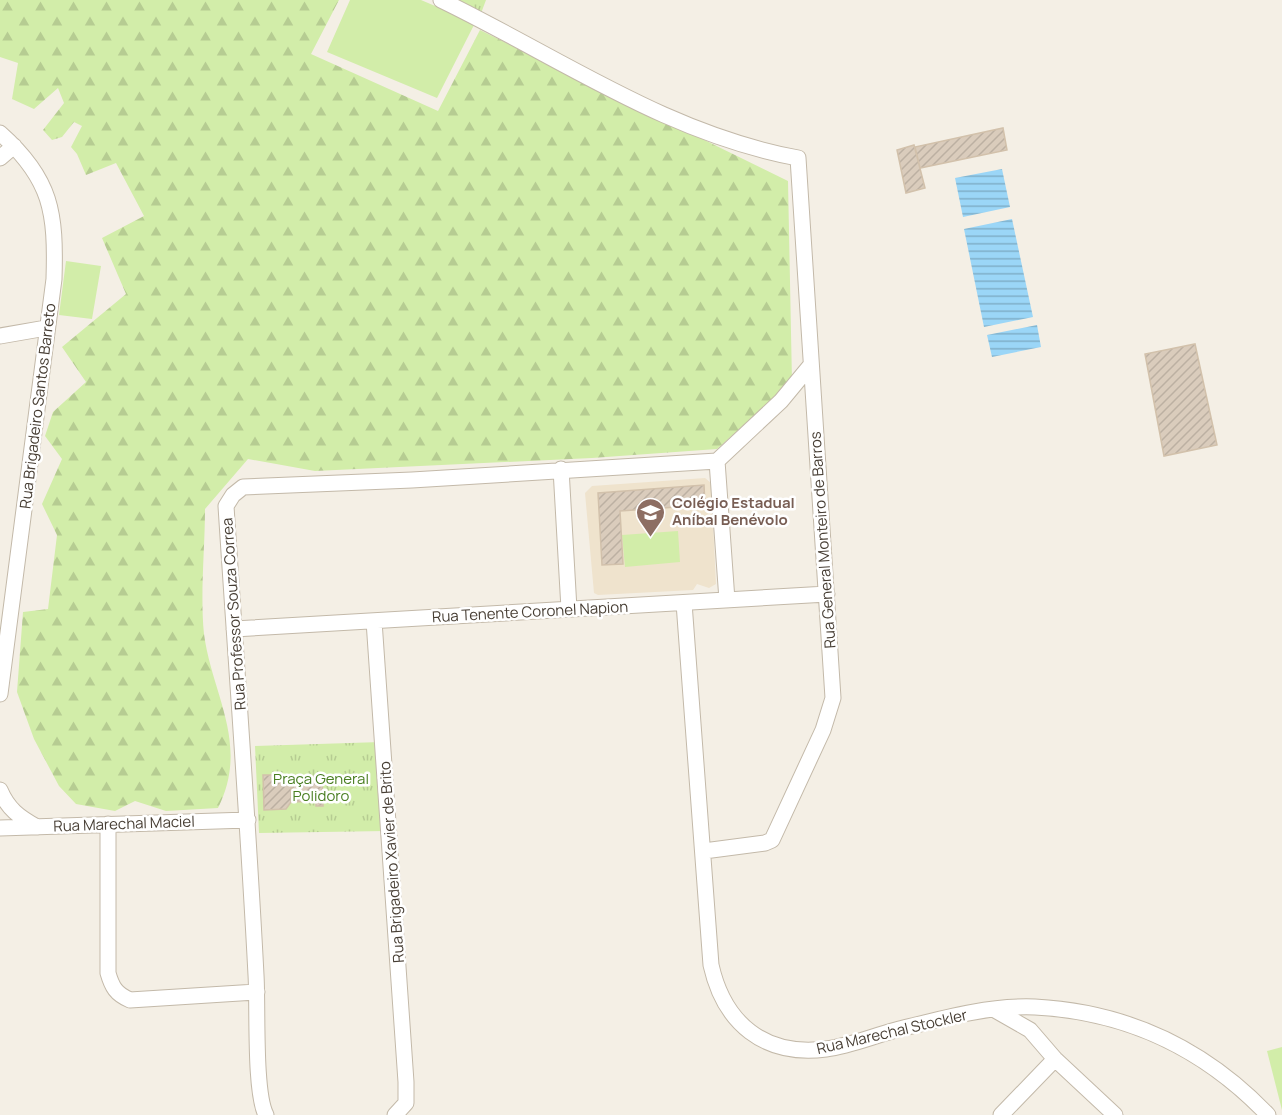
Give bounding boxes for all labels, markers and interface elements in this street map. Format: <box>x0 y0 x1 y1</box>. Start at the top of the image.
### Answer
street label: Rua Brigadeiro Santos Barreto <box>14 302 61 510</box>
street label: Rua General Monteiro de Barros <box>804 431 841 649</box>
place label: Colégio Estadual Aníbal Benévolo <box>672 492 795 530</box>
school or university icon: Colégio Estadual Aníbal Benévolo <box>635 496 667 538</box>
street label: Rua Professor Souza Correa <box>216 517 251 711</box>
street label: Rua Tenente Coronel Napion <box>431 596 629 627</box>
street label: Rua Brigadeiro Xavier de Brito <box>374 760 409 964</box>
park label: Praça General Polidoro <box>273 768 369 806</box>
street label: Rua Marechal Maciel <box>53 811 195 836</box>
street label: Rua Marechal Stockler <box>815 1004 970 1059</box>

